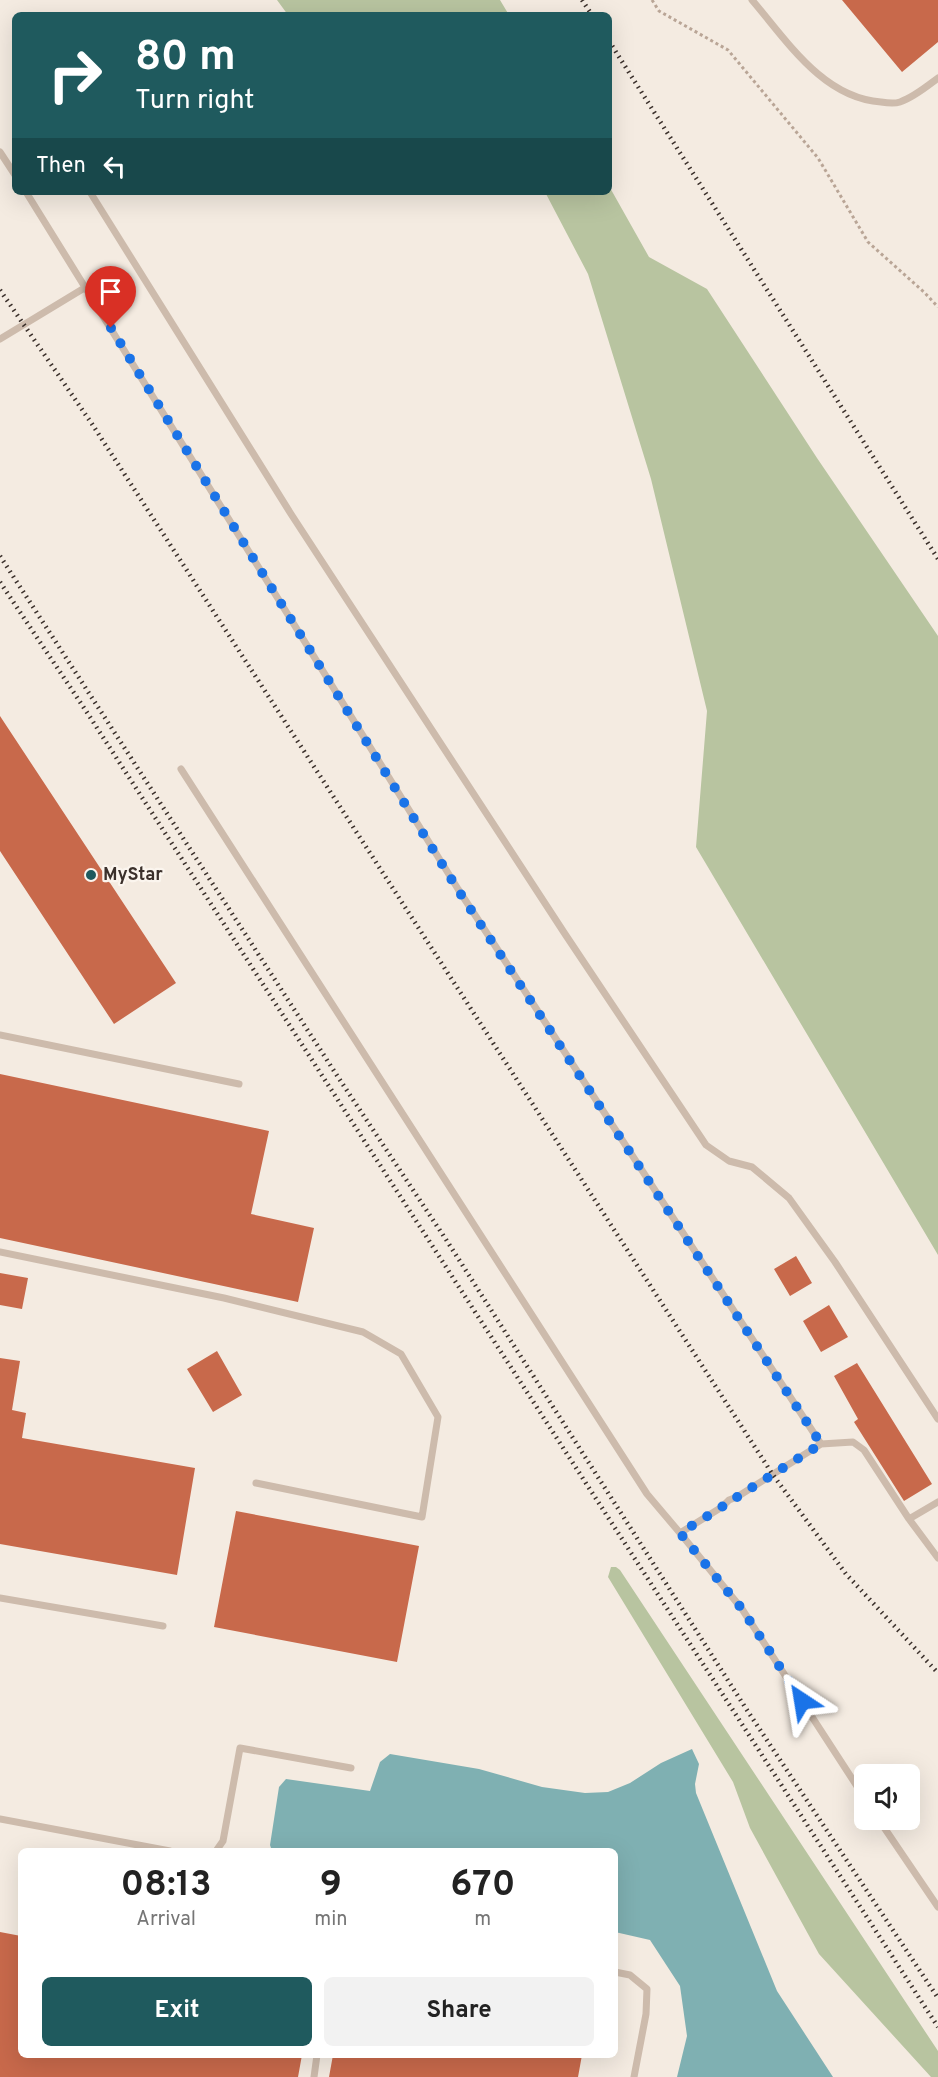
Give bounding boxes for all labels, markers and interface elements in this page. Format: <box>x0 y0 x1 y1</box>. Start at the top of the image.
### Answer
text: 80 m <box>135 32 236 85</box>
icon: right <box>36 36 114 114</box>
text: Turn right <box>135 84 254 118</box>
icon: left <box>98 150 131 183</box>
text: Then <box>36 153 86 180</box>
pin <box>85 266 136 328</box>
icon: arrive <box>94 275 127 308</box>
place label: MyStar <box>103 864 163 887</box>
marker: MyStar <box>84 868 98 882</box>
position arrow <box>770 1669 834 1733</box>
map controls <box>854 1764 920 1830</box>
button: sound <box>854 1764 920 1830</box>
text: 08:13 <box>121 1863 212 1909</box>
text: 9 <box>320 1863 342 1909</box>
text: 670 <box>450 1863 515 1909</box>
text: Arrival <box>136 1907 196 1933</box>
text: min <box>314 1907 348 1933</box>
text: m <box>474 1907 491 1933</box>
button: Exit <box>42 1977 312 2046</box>
button: Share <box>324 1977 594 2046</box>

